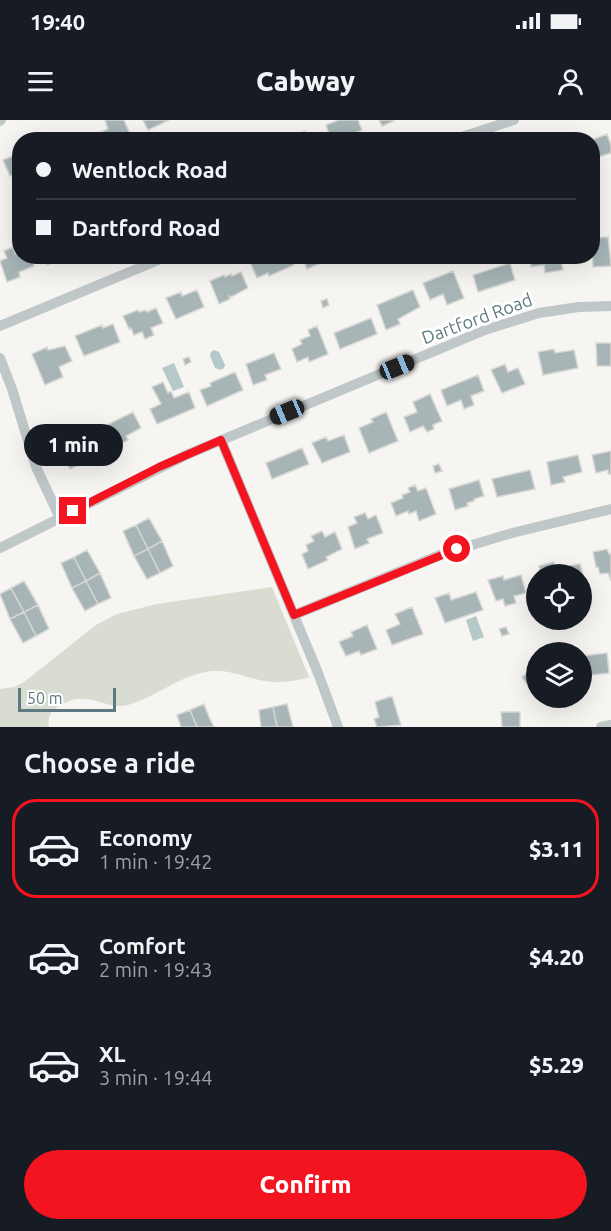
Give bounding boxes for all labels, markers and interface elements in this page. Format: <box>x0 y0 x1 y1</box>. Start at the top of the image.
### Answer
text: 19:40 <box>30 9 85 34</box>
icon: menu <box>24 65 57 98</box>
icon: person <box>554 65 587 98</box>
text: Cabway <box>256 66 355 96</box>
text: Wentlock Road <box>72 157 228 182</box>
text: Dartford Road <box>72 215 220 240</box>
street label: Dartford Road <box>419 289 535 347</box>
car <box>377 352 417 382</box>
car <box>267 397 307 427</box>
callout: 1 min <box>23 424 122 466</box>
text: 1 min <box>48 433 99 456</box>
route end <box>59 497 86 524</box>
route start <box>443 535 470 562</box>
map controls <box>526 564 592 708</box>
button: locate <box>526 564 592 630</box>
button: layers <box>526 642 592 708</box>
scale bar <box>18 685 116 712</box>
text: 50 m <box>27 689 63 707</box>
text: Choose a ride <box>24 748 196 778</box>
icon: car <box>27 822 81 876</box>
text: Economy <box>99 825 192 850</box>
text: $3.11 <box>529 836 584 861</box>
text: 1 min · 19:42 <box>99 850 213 873</box>
icon: car <box>27 930 81 984</box>
text: Comfort <box>99 933 186 958</box>
text: $4.20 <box>529 944 584 969</box>
text: 2 min · 19:43 <box>99 958 213 981</box>
icon: car <box>27 1038 81 1092</box>
text: XL <box>99 1041 126 1066</box>
text: $5.29 <box>529 1052 584 1077</box>
text: 3 min · 19:44 <box>99 1066 213 1089</box>
button: Confirm <box>24 1150 587 1219</box>

